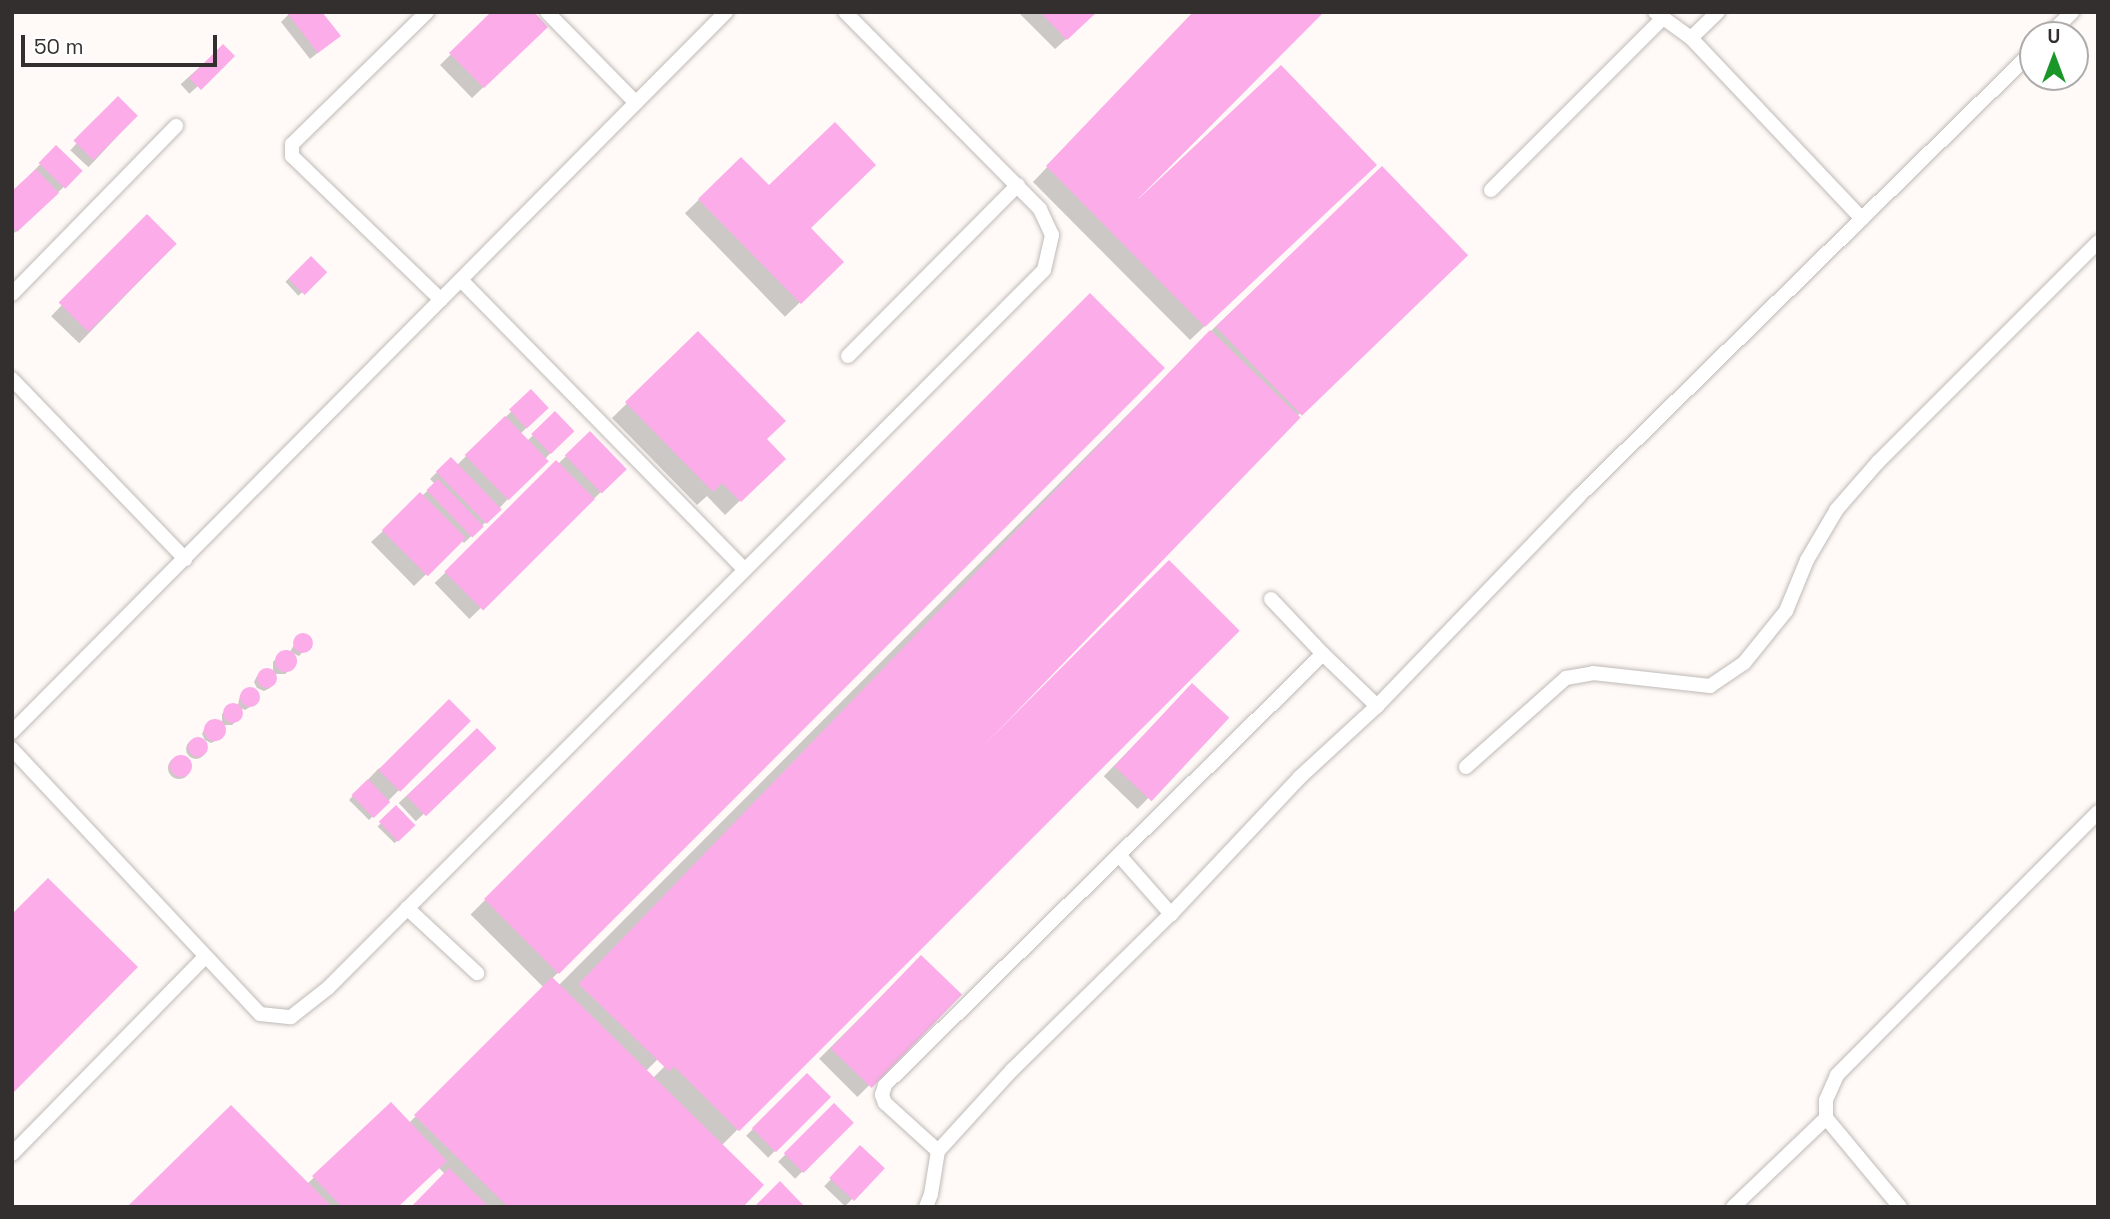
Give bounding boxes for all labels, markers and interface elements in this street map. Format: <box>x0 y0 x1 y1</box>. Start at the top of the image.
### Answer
scale bar <box>24 21 220 65</box>
north arrow <box>2019 21 2089 91</box>
text: U <box>2048 24 2060 49</box>
text: 50 m <box>34 33 84 60</box>

